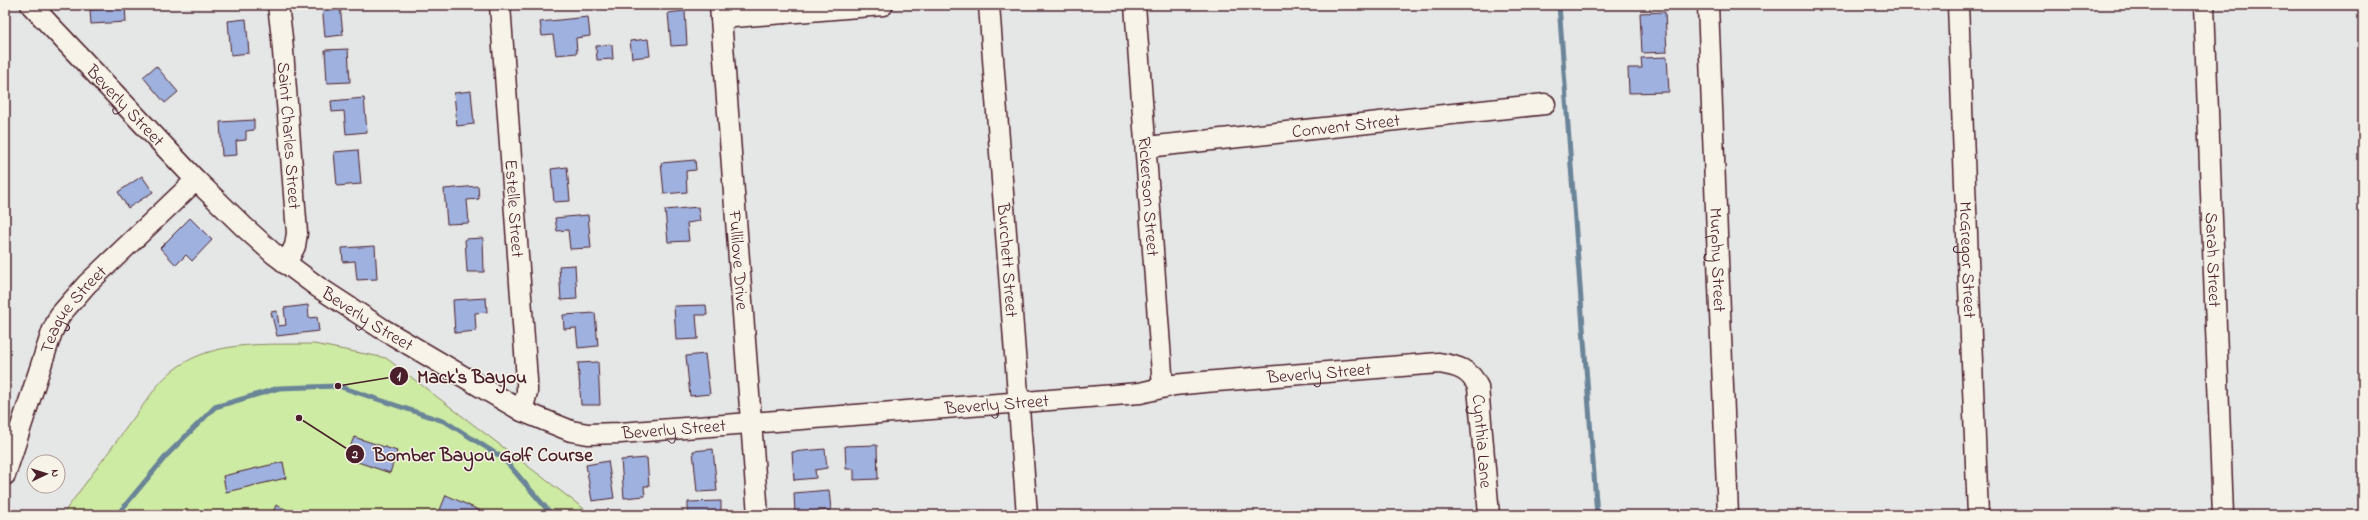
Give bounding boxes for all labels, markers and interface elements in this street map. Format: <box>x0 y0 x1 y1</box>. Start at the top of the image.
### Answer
street label: Beverly Street <box>78 59 169 154</box>
street label: Saint Charles Street <box>269 61 306 210</box>
street label: Convent Street <box>1291 109 1401 146</box>
street label: Rickerson Street <box>1130 136 1164 257</box>
street label: Estelle Street <box>496 159 529 259</box>
street label: Burchett Street <box>989 201 1023 319</box>
street label: McGregor Street <box>1951 201 1981 319</box>
street label: Murphy Street <box>1701 207 1731 313</box>
street label: Fullilove Drive <box>720 209 754 312</box>
street label: Sarah Street <box>2197 212 2226 308</box>
street label: Teague Street <box>35 260 114 357</box>
street label: Beverly Street <box>315 281 418 359</box>
street label: Beverly Street <box>1265 358 1372 392</box>
callout: Mack's Bayou <box>389 361 535 392</box>
text: Mack's Bayou <box>417 365 527 394</box>
text: 1 <box>397 368 401 386</box>
street label: Beverly Street <box>943 389 1050 423</box>
street label: Cynthia Lane <box>1464 393 1498 490</box>
street label: Beverly Street <box>620 414 727 448</box>
callout: Bomber Bayou Golf Course <box>345 439 600 470</box>
text: Bomber Bayou Golf Course <box>372 443 593 472</box>
text: 2 <box>351 446 358 464</box>
north arrow <box>26 454 66 494</box>
text: N <box>47 469 63 478</box>

